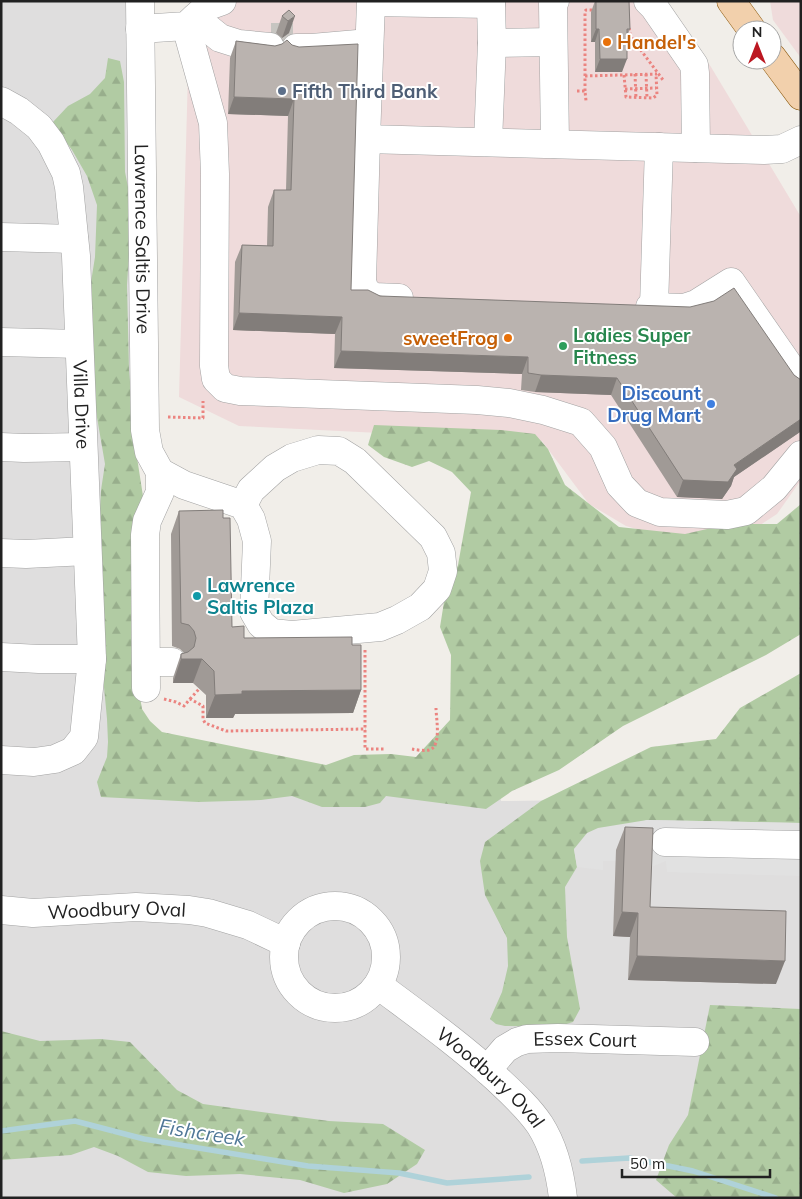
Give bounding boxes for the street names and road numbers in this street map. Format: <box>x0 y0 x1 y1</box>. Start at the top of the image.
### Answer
street label: Lawrence Saltis Drive <box>130 144 156 334</box>
street label: Villa Drive <box>68 359 96 449</box>
street label: Woodbury Oval <box>47 895 187 924</box>
street label: Woodbury Oval <box>432 1021 550 1132</box>
street label: Essex Court <box>533 1026 637 1052</box>

